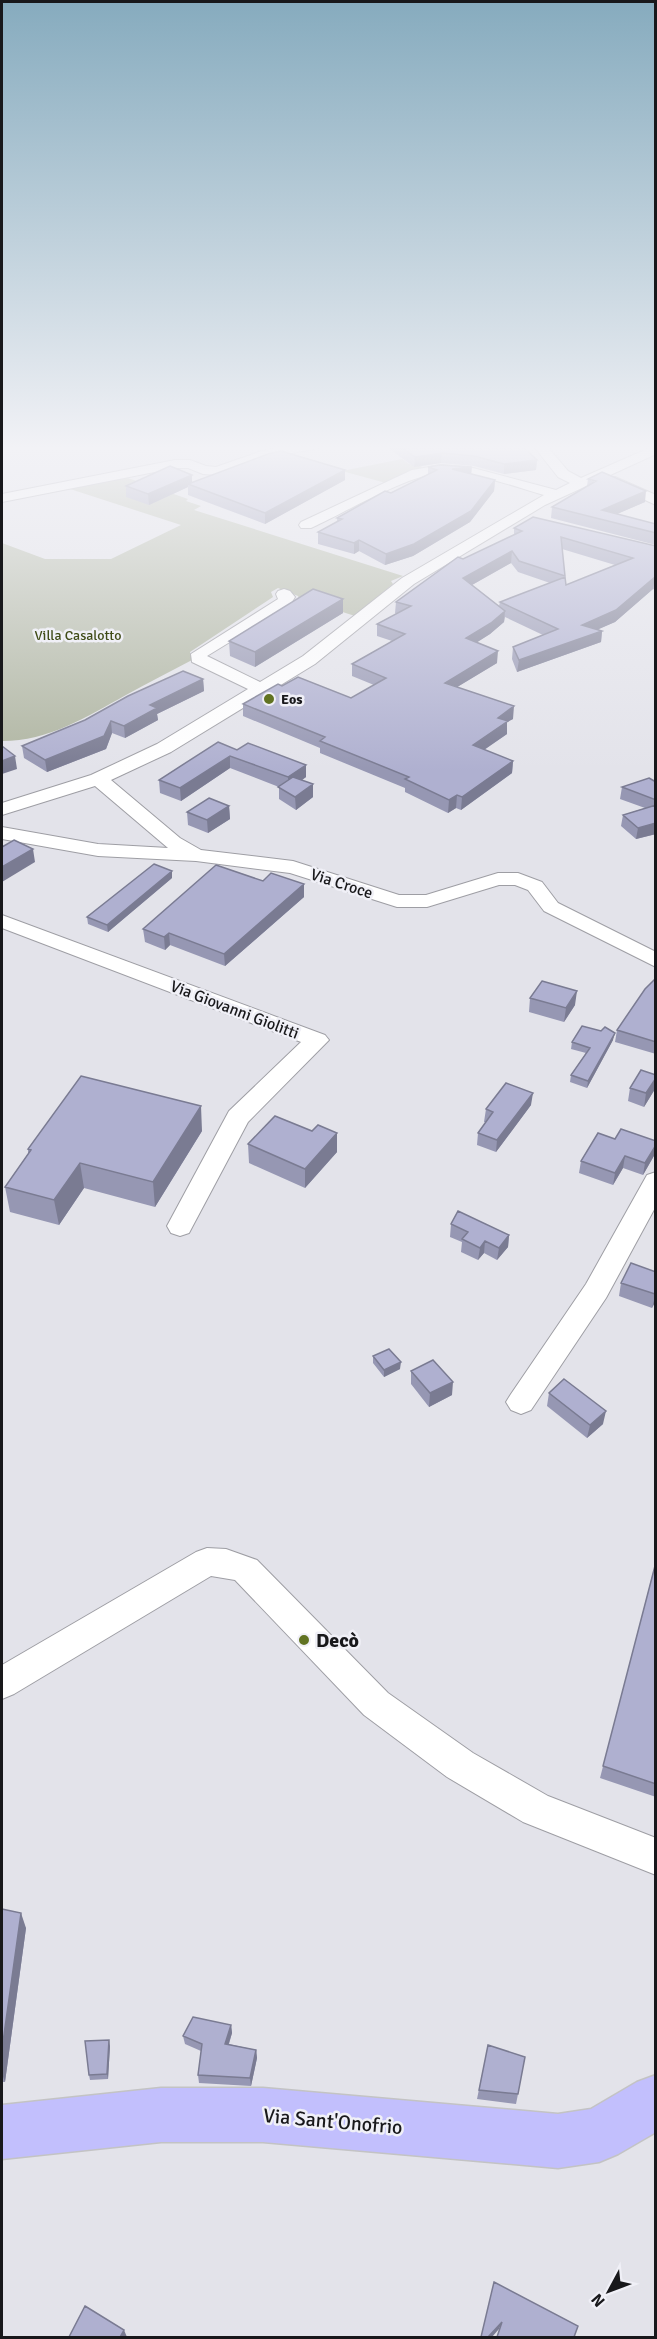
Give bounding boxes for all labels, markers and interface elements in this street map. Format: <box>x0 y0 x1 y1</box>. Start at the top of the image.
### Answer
park label: Villa Casalotto <box>35 627 121 644</box>
place label: Eos <box>281 691 302 708</box>
marker: Eos <box>262 692 276 706</box>
street label: Via Croce <box>308 865 375 903</box>
street label: Via Giovanni Giolitti <box>168 976 302 1044</box>
place label: Decò <box>316 1628 359 1653</box>
marker: Decò <box>297 1633 311 1647</box>
street label: Via Sant'Onofrio <box>262 2103 404 2140</box>
north arrow <box>579 2261 639 2321</box>
text: N <box>587 2289 610 2311</box>

